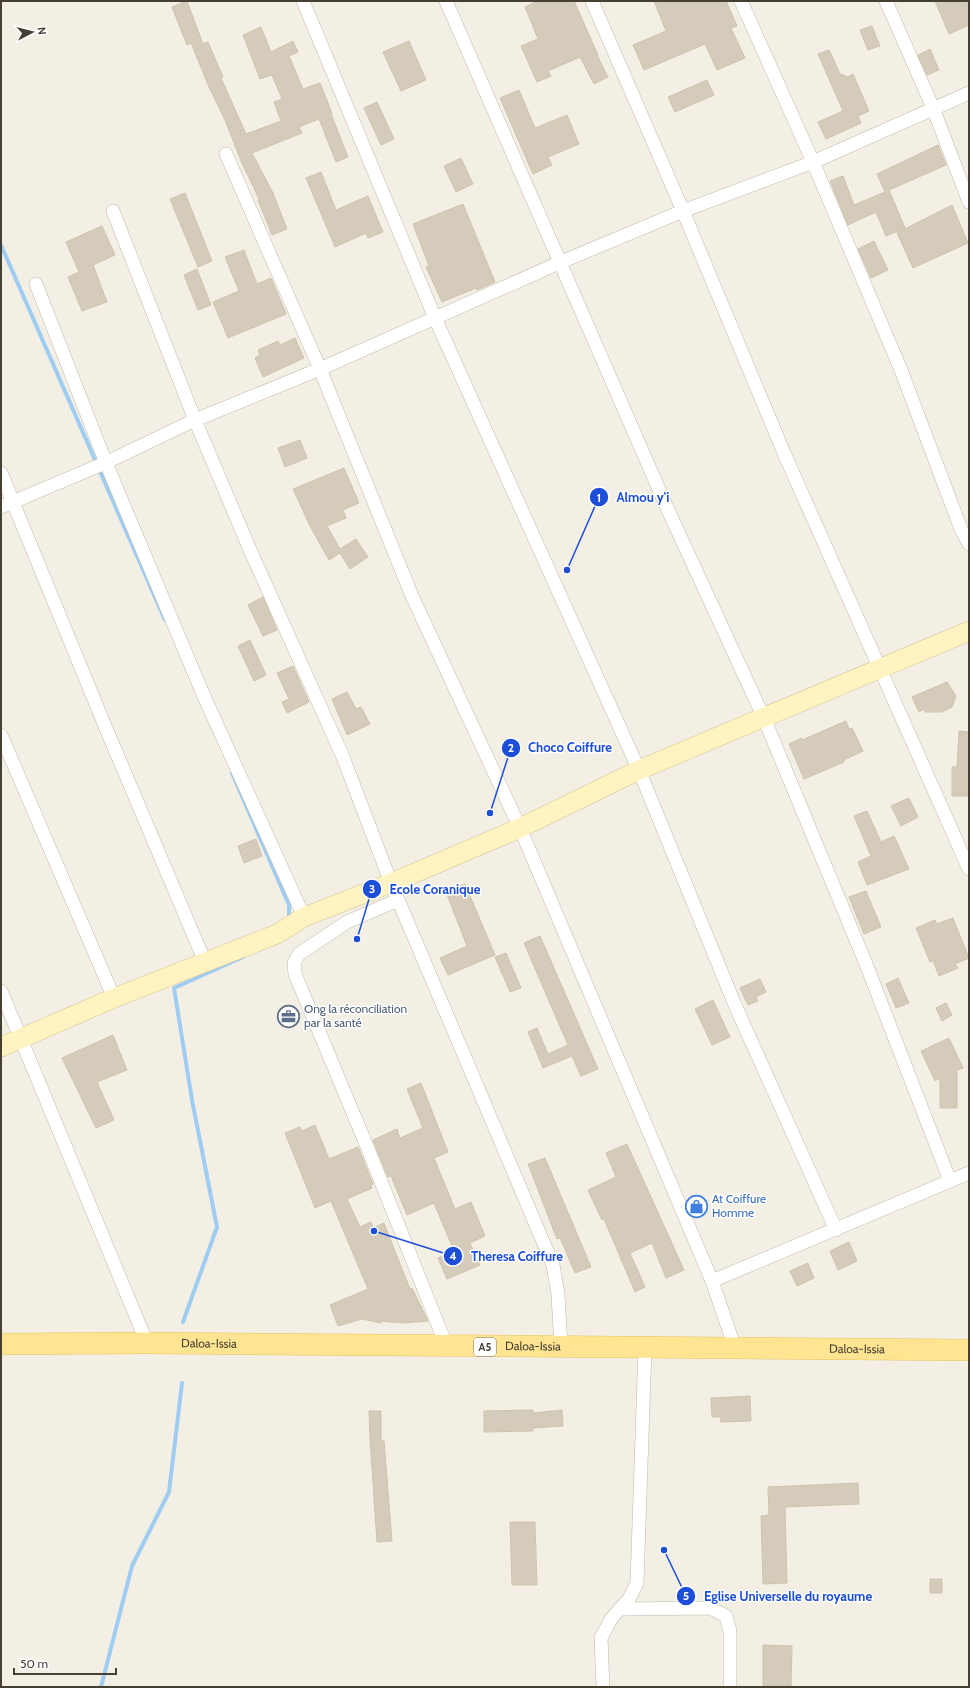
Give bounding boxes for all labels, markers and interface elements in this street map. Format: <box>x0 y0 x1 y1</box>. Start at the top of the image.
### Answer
north arrow <box>12 12 52 52</box>
text: N <box>35 26 49 35</box>
callout: Almou y'i <box>589 485 678 510</box>
text: Almou y'i <box>617 489 669 505</box>
text: 1 <box>597 490 601 505</box>
callout: Choco Coiffure <box>501 735 620 760</box>
text: Choco Coiffure <box>528 739 612 755</box>
text: 2 <box>508 740 514 755</box>
callout: Ecole Coranique <box>362 877 489 902</box>
text: 3 <box>369 881 375 896</box>
text: Ecole Coranique <box>390 881 481 897</box>
place label: Ong la réconciliation par la santé <box>304 1001 407 1030</box>
office icon: Ong la réconciliation par la santé <box>275 1003 301 1029</box>
place label: At Coiffure Homme <box>712 1191 766 1220</box>
shop icon: At Coiffure Homme <box>683 1193 709 1219</box>
callout: Theresa Coiffure <box>443 1244 571 1269</box>
text: 4 <box>449 1248 457 1263</box>
text: Theresa Coiffure <box>471 1248 563 1264</box>
street label: Daloa-Issia <box>181 1335 237 1351</box>
road number: A5 <box>474 1338 496 1356</box>
street label: Daloa-Issia <box>505 1338 561 1354</box>
street label: Daloa-Issia <box>829 1341 885 1356</box>
callout: Eglise Universelle du royaume <box>676 1584 880 1609</box>
text: 5 <box>683 1588 689 1603</box>
text: Eglise Universelle du royaume <box>704 1588 872 1604</box>
scale bar <box>14 1650 116 1676</box>
text: 50 m <box>20 1656 48 1671</box>

